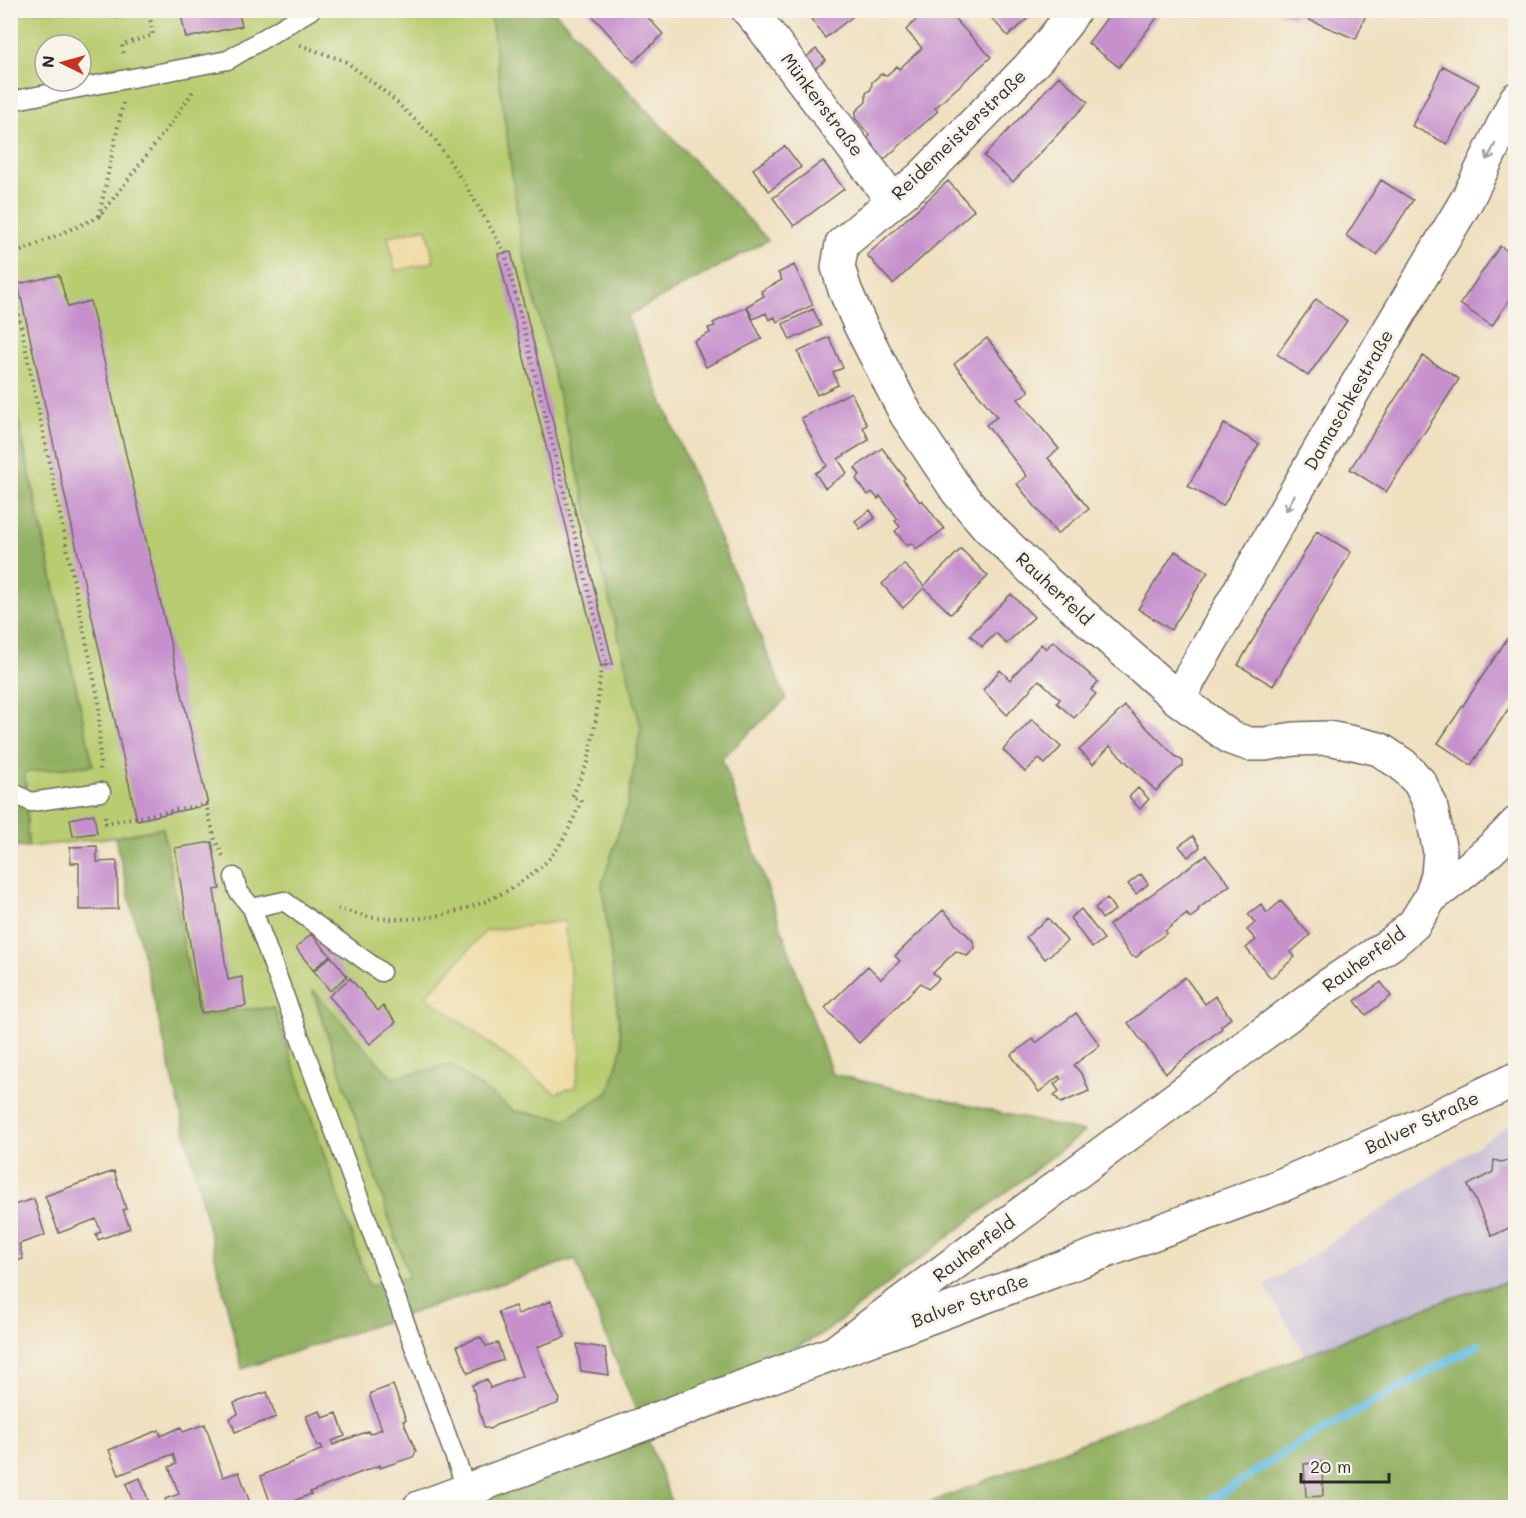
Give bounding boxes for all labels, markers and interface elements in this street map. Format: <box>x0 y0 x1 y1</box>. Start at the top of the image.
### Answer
north arrow <box>33 33 93 93</box>
street label: Münkerstraße <box>776 48 870 161</box>
text: N <box>37 55 59 69</box>
street label: Reidemeisterstraße <box>886 64 1031 205</box>
one-way arrow <box>1485 143 1497 160</box>
street label: Damaschkestraße <box>1298 325 1398 474</box>
one-way arrow <box>1284 494 1295 512</box>
street label: Rauherfeld <box>1011 546 1098 630</box>
street label: Rauherfeld <box>1317 921 1410 997</box>
street label: Balver Straße <box>1361 1085 1482 1159</box>
street label: Rauherfeld <box>927 1209 1019 1287</box>
street label: Balver Straße <box>908 1268 1032 1332</box>
scale bar <box>1301 1446 1390 1484</box>
text: 20 m <box>1310 1454 1351 1478</box>

